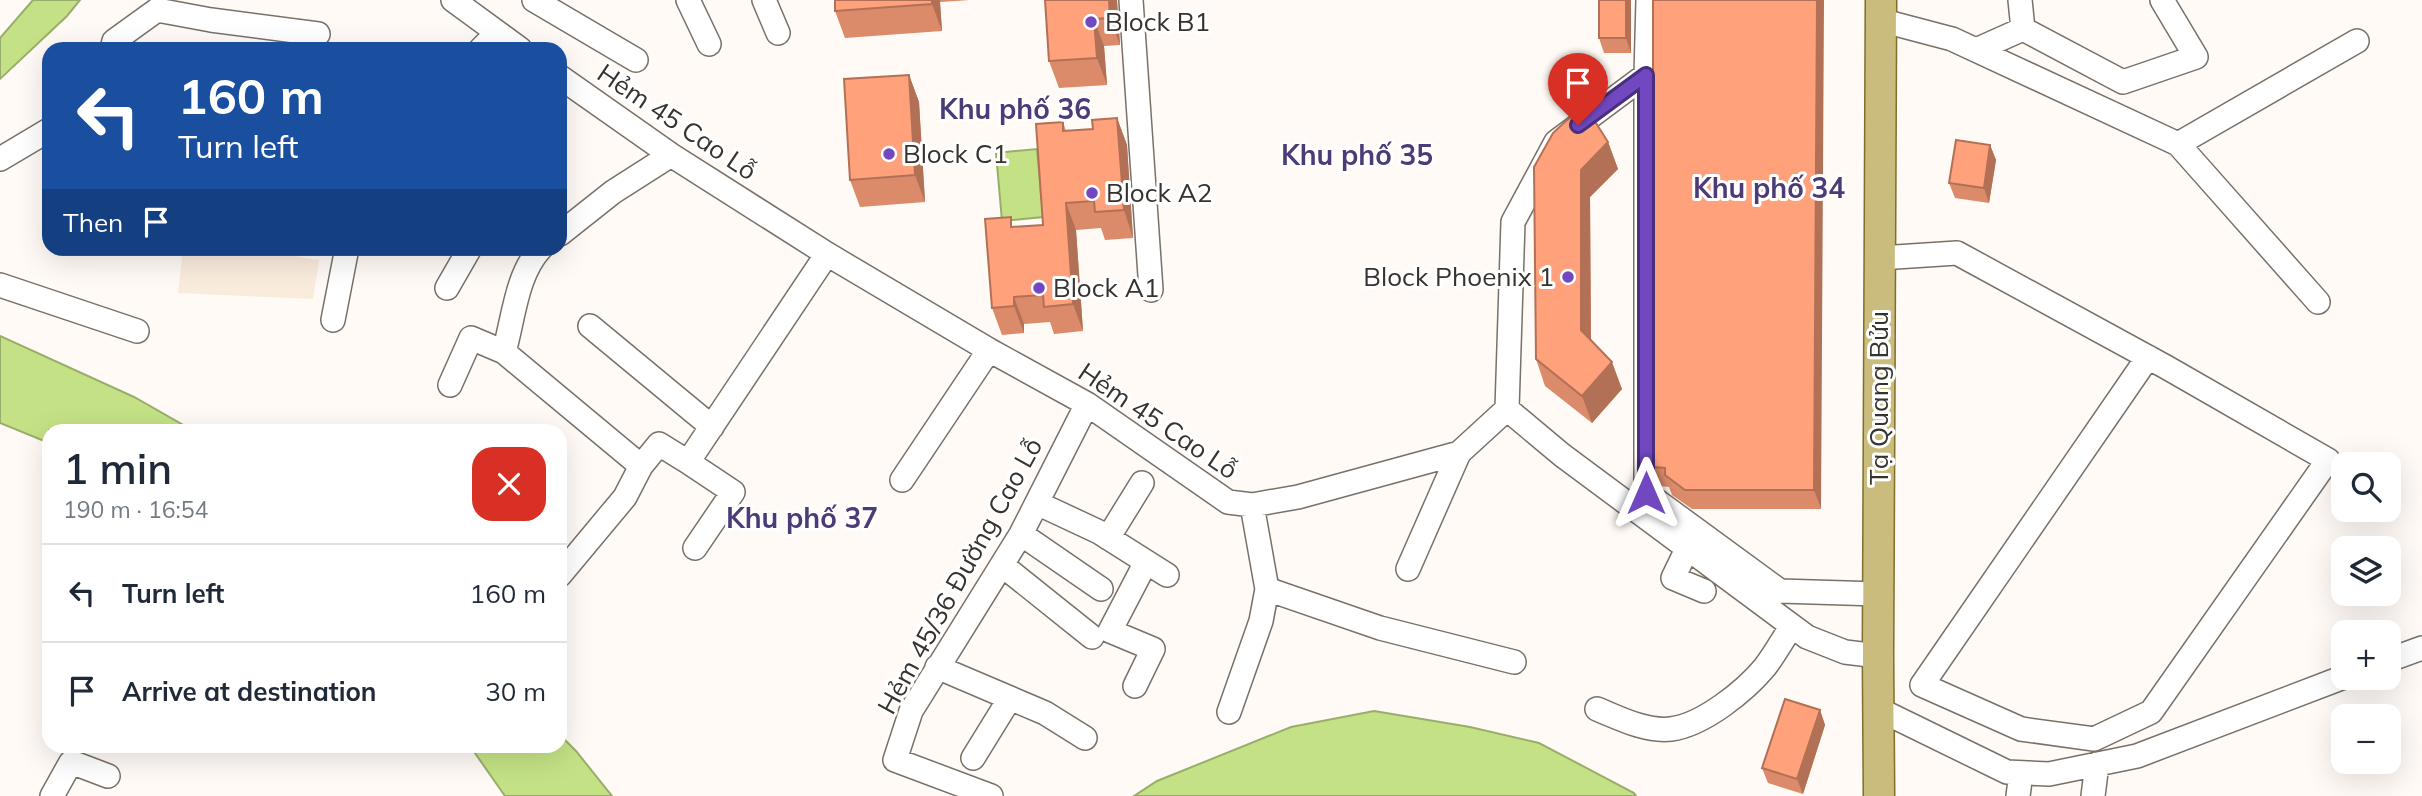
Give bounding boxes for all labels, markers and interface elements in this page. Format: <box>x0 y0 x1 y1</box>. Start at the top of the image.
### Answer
place label: Block B1 <box>1105 5 1210 38</box>
marker: Block B1 <box>1083 14 1099 30</box>
pin <box>1548 53 1608 125</box>
street label: Hẻm 45 Cao Lỗ <box>591 56 763 187</box>
icon: arrive <box>1559 64 1597 102</box>
text: 160 m <box>178 65 324 126</box>
icon: left <box>63 70 154 161</box>
district label: Khu phố 36 <box>939 91 1091 126</box>
text: Turn left <box>178 126 298 166</box>
place label: Block C1 <box>903 137 1008 170</box>
district label: Khu phố 35 <box>1281 137 1433 172</box>
marker: Block C1 <box>881 146 897 162</box>
district label: Khu phố 34 <box>1693 170 1845 205</box>
place label: Block A2 <box>1106 176 1212 209</box>
marker: Block A2 <box>1084 185 1100 201</box>
icon: arrive <box>137 203 175 241</box>
text: Then <box>63 206 123 239</box>
place label: Block Phoenix 1 <box>1363 260 1554 293</box>
marker: Block Phoenix 1 <box>1560 269 1576 285</box>
place label: Block A1 <box>1053 271 1159 304</box>
marker: Block A1 <box>1031 280 1047 296</box>
street label: Tạ Quang Bửu <box>1862 311 1895 485</box>
street label: Hẻm 45 Cao Lỗ <box>1072 355 1244 486</box>
street label: Hẻm 45/36 Đường Cao Lỗ <box>870 432 1049 720</box>
text: 1 min <box>63 442 172 495</box>
button: close <box>472 447 546 521</box>
map controls <box>2331 452 2401 774</box>
button: search <box>2331 452 2401 522</box>
position arrow <box>1609 456 1683 530</box>
text: 190 m · 16:54 <box>63 495 208 524</box>
district label: Khu phố 37 <box>726 500 878 535</box>
button: layers <box>2331 536 2401 606</box>
icon: left <box>63 574 101 612</box>
text: Turn left <box>122 577 224 610</box>
text: 160 m <box>470 577 546 610</box>
button: + <box>2331 620 2401 690</box>
icon: arrive <box>63 672 101 710</box>
text: Arrive at destination <box>122 675 377 708</box>
text: 30 m <box>485 675 546 708</box>
button: − <box>2331 704 2401 774</box>

